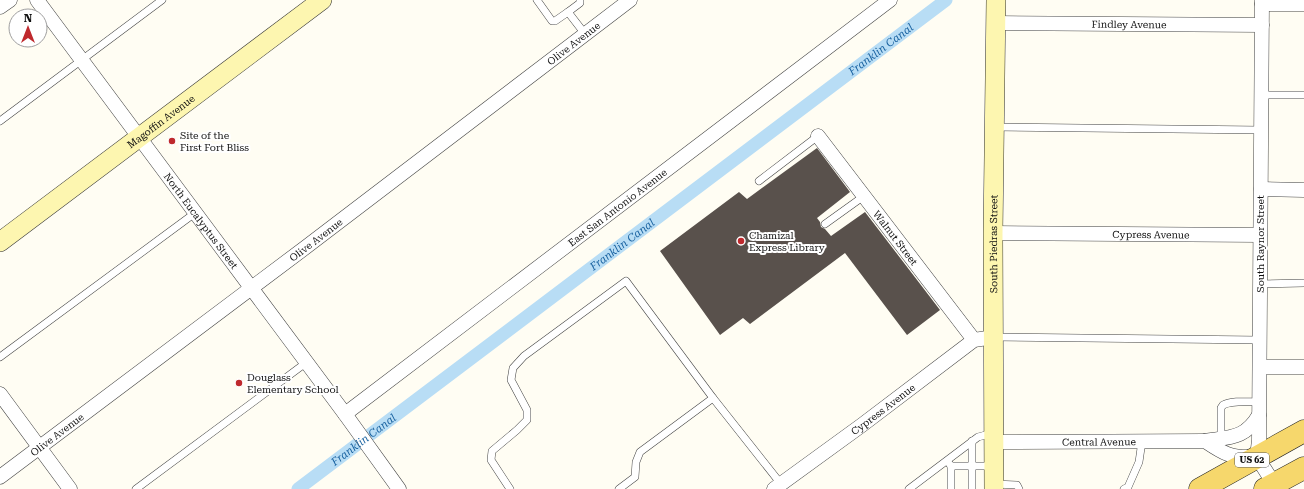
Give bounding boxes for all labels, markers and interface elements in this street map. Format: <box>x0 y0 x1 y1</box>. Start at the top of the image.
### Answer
north arrow <box>8 8 48 48</box>
text: N <box>24 12 33 25</box>
street label: Findley Avenue <box>1091 18 1167 30</box>
street label: Olive Avenue <box>545 19 602 67</box>
water label: Franklin Canal <box>845 21 916 78</box>
street label: Magoffin Avenue <box>125 92 197 150</box>
place label: Site of the First Fort Bliss <box>180 130 249 153</box>
marker: Site of the First Fort Bliss <box>167 136 177 146</box>
street label: East San Antonio Avenue <box>566 166 669 248</box>
street label: North Eucalyptus Street <box>162 171 240 271</box>
street label: South Piedras Street <box>987 194 999 293</box>
street label: South Raynor Street <box>1255 195 1266 293</box>
street label: Walnut Street <box>871 208 920 267</box>
street label: Olive Avenue <box>287 216 345 263</box>
water label: Franklin Canal <box>586 216 657 274</box>
street label: Cypress Avenue <box>1112 228 1190 240</box>
place label: Chamizal Express Library <box>749 230 825 253</box>
marker: Chamizal Express Library <box>736 236 746 246</box>
place label: Douglass Elementary School <box>247 372 339 395</box>
marker: Douglass Elementary School <box>234 378 244 388</box>
street label: Cypress Avenue <box>849 381 917 437</box>
street label: Olive Avenue <box>28 410 86 458</box>
water label: Franklin Canal <box>328 411 398 469</box>
street label: Central Avenue <box>1062 436 1136 447</box>
road number: US 62 <box>1235 453 1269 467</box>

